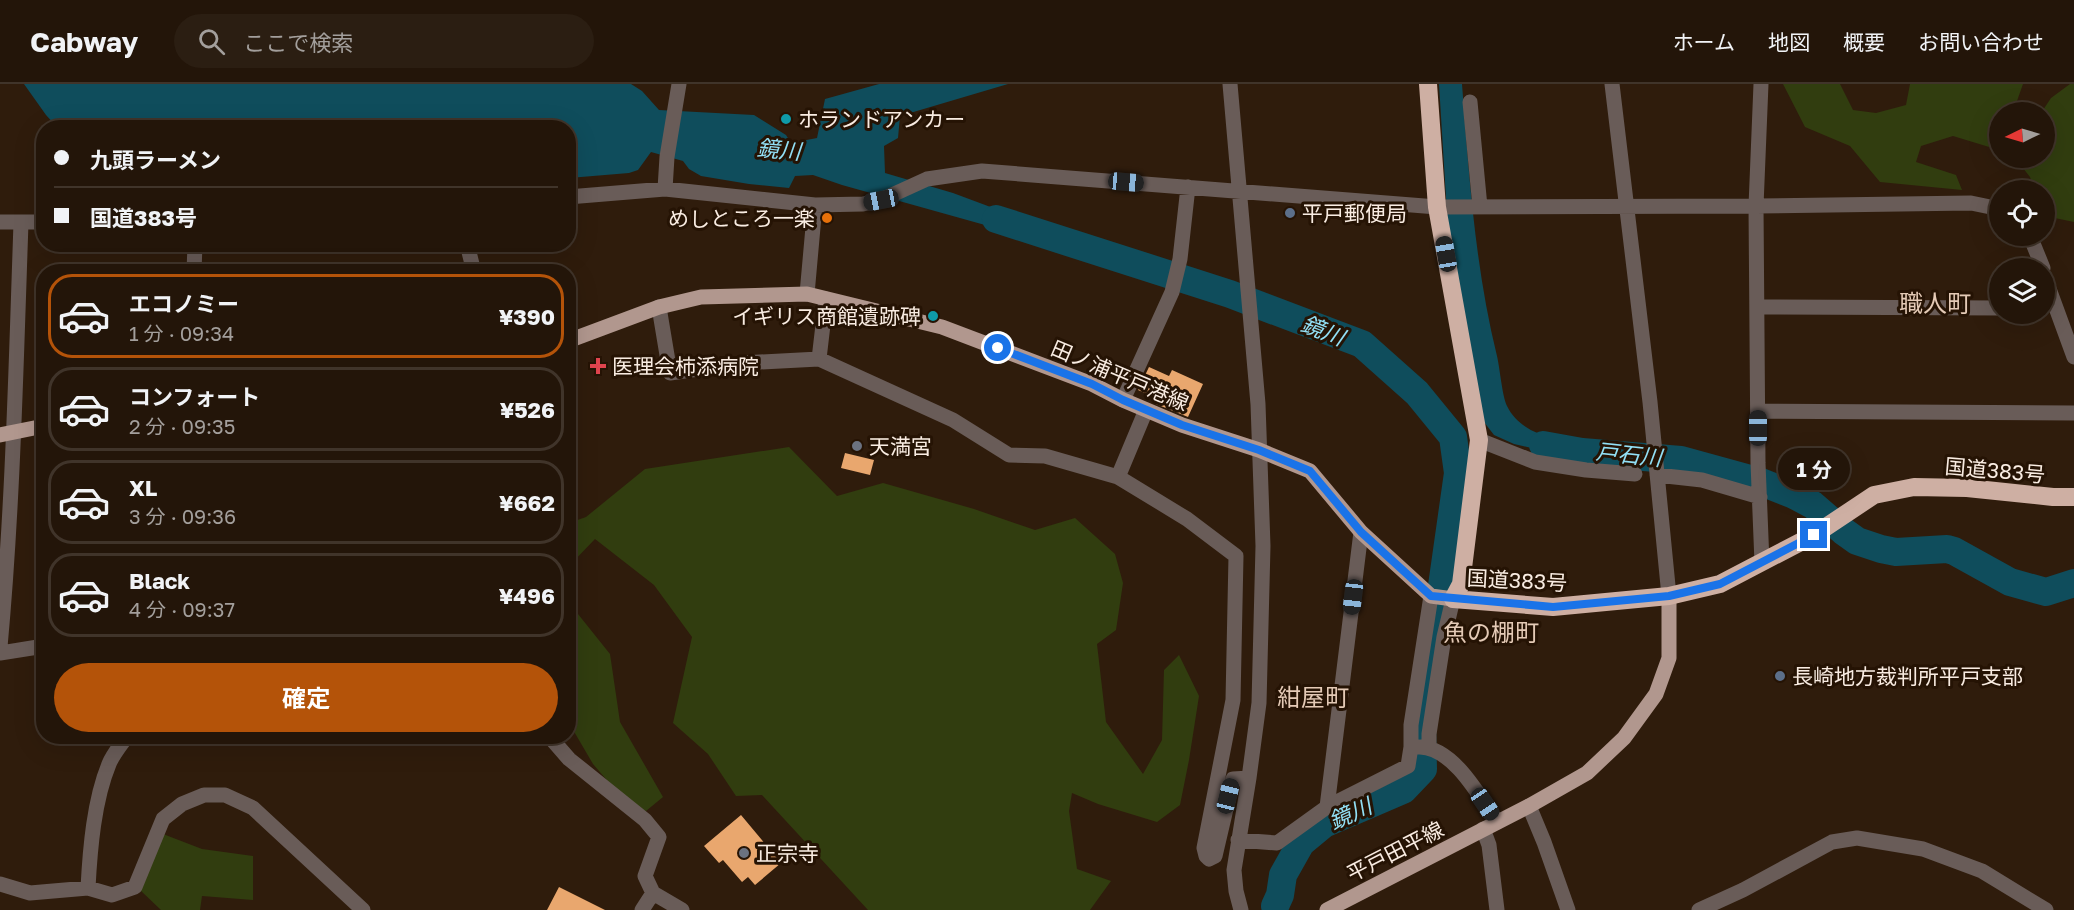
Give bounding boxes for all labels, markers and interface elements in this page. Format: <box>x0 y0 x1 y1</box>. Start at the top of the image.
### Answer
search box <box>174 14 594 68</box>
text: Cabway <box>30 25 138 58</box>
icon: search <box>195 25 228 58</box>
text: ここで検索 <box>243 29 353 56</box>
text: ホーム <box>1673 29 1735 55</box>
text: 地図 <box>1768 29 1810 55</box>
text: 概要 <box>1843 29 1885 55</box>
text: お問い合わせ <box>1918 29 2044 55</box>
north arrow <box>1989 102 2055 168</box>
map controls <box>1989 102 2055 324</box>
place label: ホランドアンカー <box>798 106 965 132</box>
marker: ホランドアンカー <box>779 112 793 126</box>
water label: 鏡川 <box>756 134 804 165</box>
text: 九頭ラーメン <box>90 146 221 173</box>
car <box>1107 171 1145 193</box>
button: locate <box>1989 180 2055 246</box>
car <box>862 188 900 212</box>
place label: 平戸郵便局 <box>1302 200 1407 226</box>
text: 国道383号 <box>90 204 197 231</box>
place label: めしところ一楽 <box>668 205 815 231</box>
marker: 平戸郵便局 <box>1283 206 1297 220</box>
marker: めしところ一楽 <box>820 211 834 225</box>
car <box>1434 235 1458 273</box>
button: layers <box>1989 258 2055 324</box>
district label: 職人町 <box>1899 288 1971 317</box>
icon: car <box>57 289 111 343</box>
text: エコノミー <box>129 290 239 317</box>
text: ¥390 <box>499 303 555 330</box>
place label: イギリス商館遺跡碑 <box>732 303 921 329</box>
marker: イギリス商館遺跡碑 <box>926 309 940 323</box>
water label: 鏡川 <box>1298 310 1350 351</box>
text: 1 分 · 09:34 <box>129 321 234 345</box>
route start <box>984 334 1011 361</box>
street label: 田ノ浦平戸港線 <box>1047 334 1193 416</box>
place label: 医理会柿添病院 <box>612 353 759 379</box>
marker: 医理会柿添病院 <box>589 357 607 375</box>
icon: car <box>57 382 111 436</box>
text: コンフォート <box>129 383 260 410</box>
text: ¥526 <box>500 396 555 423</box>
car <box>1749 410 1767 446</box>
text: 2 分 · 09:35 <box>129 414 235 438</box>
place label: 天満宮 <box>869 433 932 459</box>
water label: 戸石川 <box>1595 437 1665 471</box>
marker: 天満宮 <box>850 439 864 453</box>
callout: 1 分 <box>1778 448 1850 490</box>
street label: 国道383号 <box>1944 453 2046 487</box>
text: 1 分 <box>1796 457 1832 481</box>
text: XL <box>129 474 157 501</box>
icon: car <box>57 475 111 529</box>
text: ¥662 <box>499 489 555 516</box>
text: 3 分 · 09:36 <box>129 504 236 528</box>
route end <box>1800 521 1827 548</box>
street label: 国道383号 <box>1466 564 1568 596</box>
text: Black <box>129 567 190 594</box>
icon: car <box>57 568 111 622</box>
car <box>1342 578 1364 616</box>
text: ¥496 <box>499 582 555 609</box>
text: 4 分 · 09:37 <box>129 597 235 621</box>
district label: 魚の棚町 <box>1443 617 1539 646</box>
button: 確定 <box>54 663 558 732</box>
place label: 長崎地方裁判所平戸支部 <box>1792 663 2023 689</box>
marker: 長崎地方裁判所平戸支部 <box>1773 669 1787 683</box>
district label: 紺屋町 <box>1277 682 1349 711</box>
car <box>1215 776 1241 816</box>
car <box>1467 784 1503 824</box>
water label: 鏡川 <box>1324 791 1377 834</box>
street label: 平戸田平線 <box>1342 816 1448 886</box>
place label: 正宗寺 <box>756 840 819 866</box>
marker: 正宗寺 <box>737 846 751 860</box>

